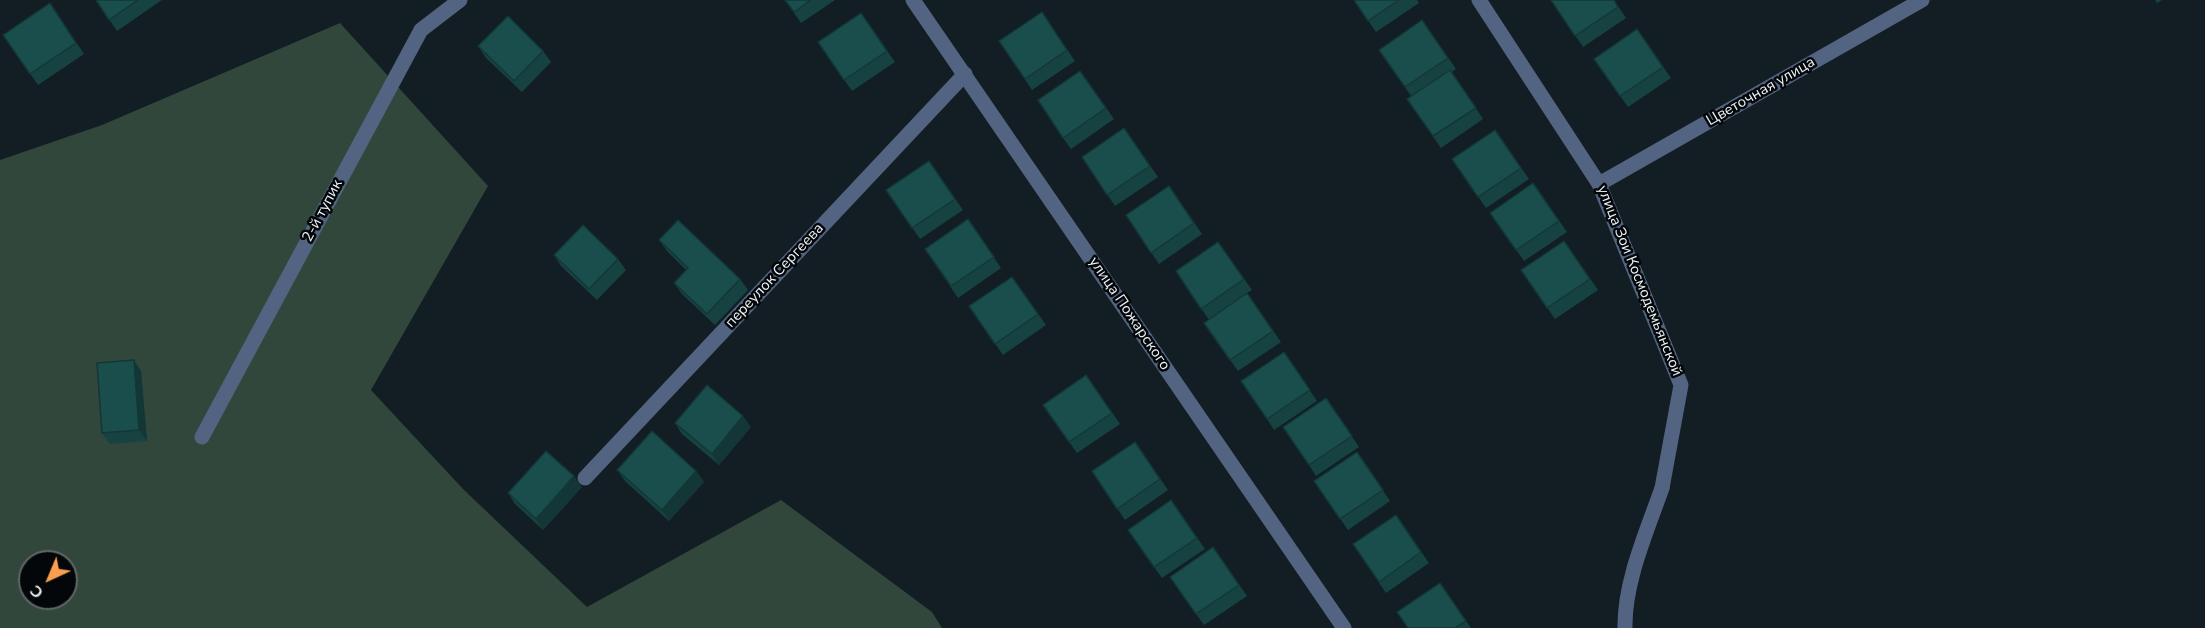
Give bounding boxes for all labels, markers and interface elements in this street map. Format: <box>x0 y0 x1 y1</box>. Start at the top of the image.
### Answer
street label: Цветочная улица <box>1704 54 1818 130</box>
street label: 2-й тупик <box>299 177 347 245</box>
street label: улица Зои Космодемьянской <box>1592 183 1686 379</box>
street label: переулок Сергеева <box>722 220 828 332</box>
street label: улица Пожарского <box>1084 254 1174 374</box>
north arrow <box>18 550 78 610</box>
text: С <box>25 580 48 603</box>

